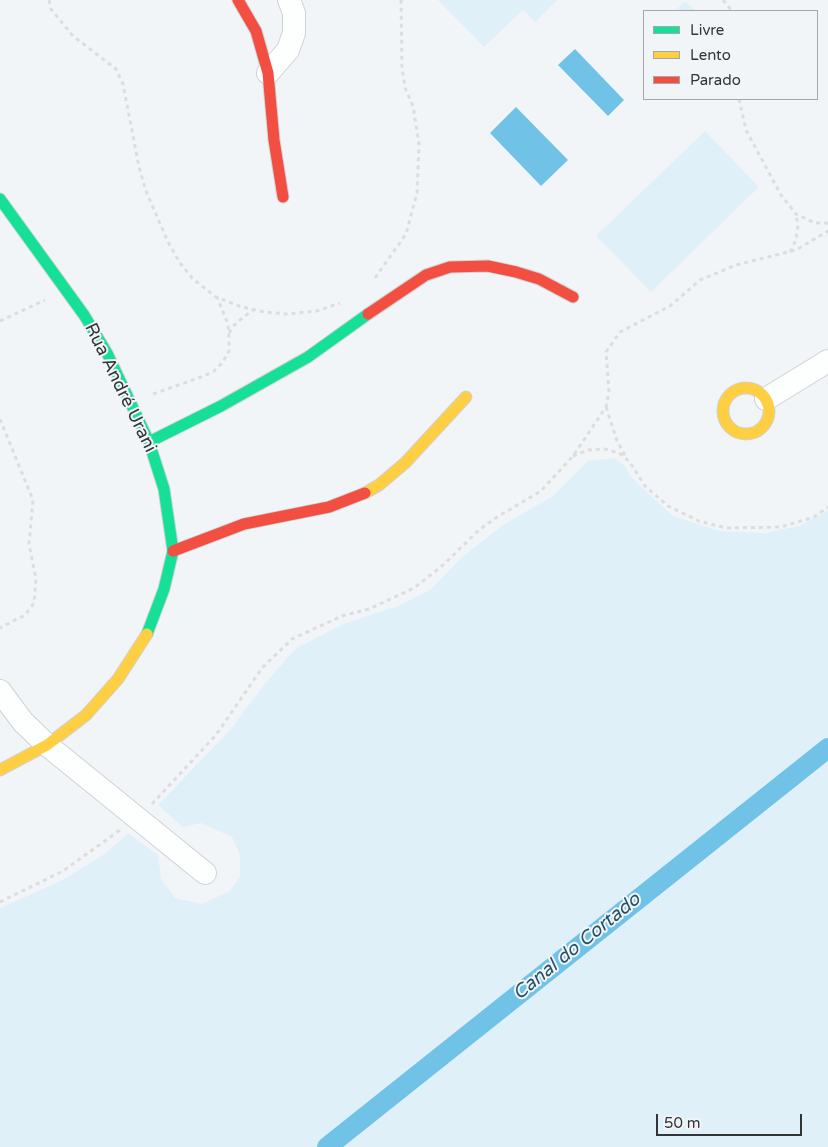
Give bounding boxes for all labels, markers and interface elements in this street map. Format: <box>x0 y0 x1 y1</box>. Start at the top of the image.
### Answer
legend <box>643 10 818 100</box>
text: Livre <box>690 21 724 39</box>
text: Lento <box>690 46 731 64</box>
text: Parado <box>690 71 741 89</box>
street label: Rua André Urani <box>79 320 161 456</box>
water label: Canal do Cortado <box>509 889 645 1005</box>
scale bar <box>658 1104 804 1136</box>
text: 50 m <box>664 1114 701 1132</box>

